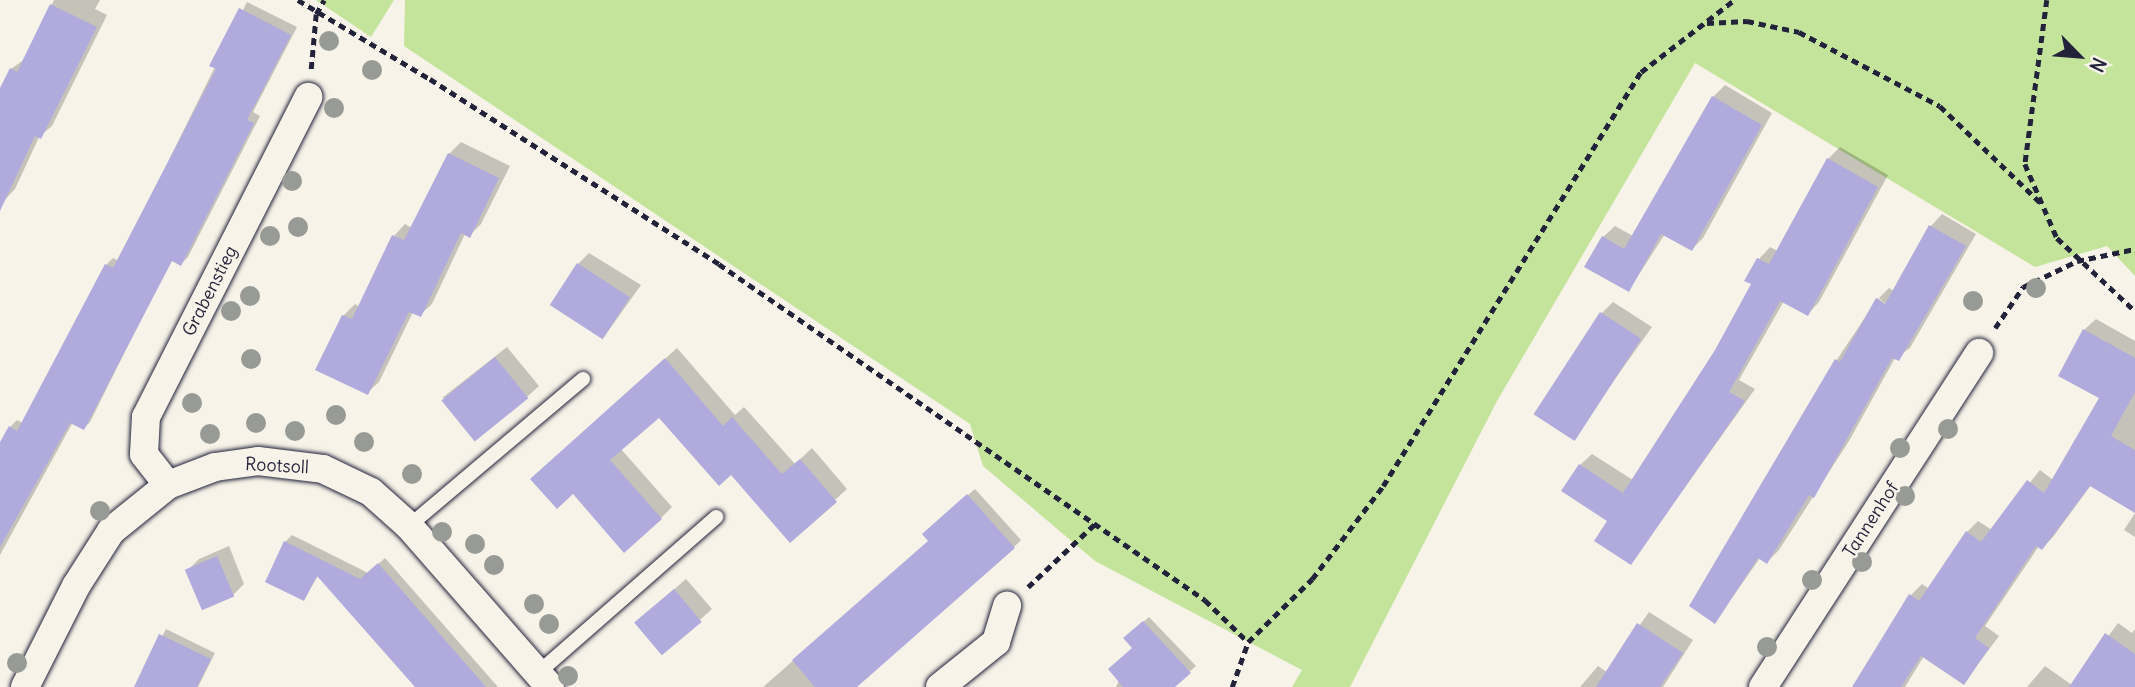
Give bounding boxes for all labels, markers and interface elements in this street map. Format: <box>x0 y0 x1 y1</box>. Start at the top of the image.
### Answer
north arrow <box>2044 21 2114 91</box>
text: N <box>2084 54 2112 76</box>
street label: Grabenstieg <box>178 242 242 340</box>
street label: Rootsoll <box>245 454 309 478</box>
street label: Tannenhof <box>1839 478 1903 562</box>

